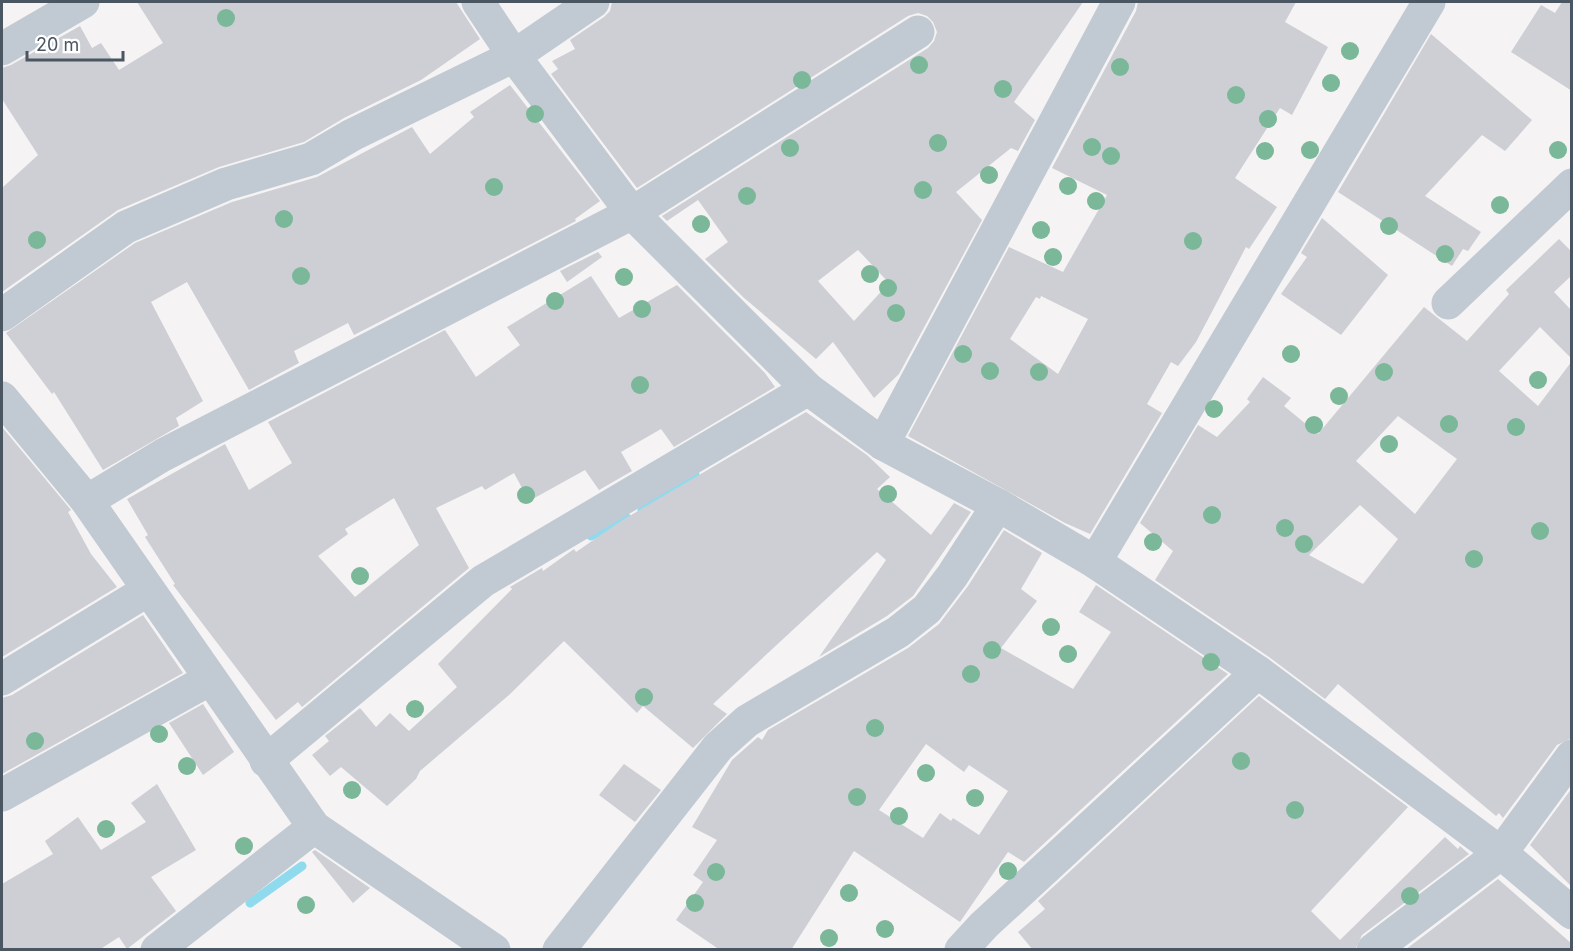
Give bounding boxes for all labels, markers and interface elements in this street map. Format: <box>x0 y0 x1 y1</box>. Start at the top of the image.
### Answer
scale bar <box>27 24 123 62</box>
text: 20 m <box>36 34 79 55</box>

